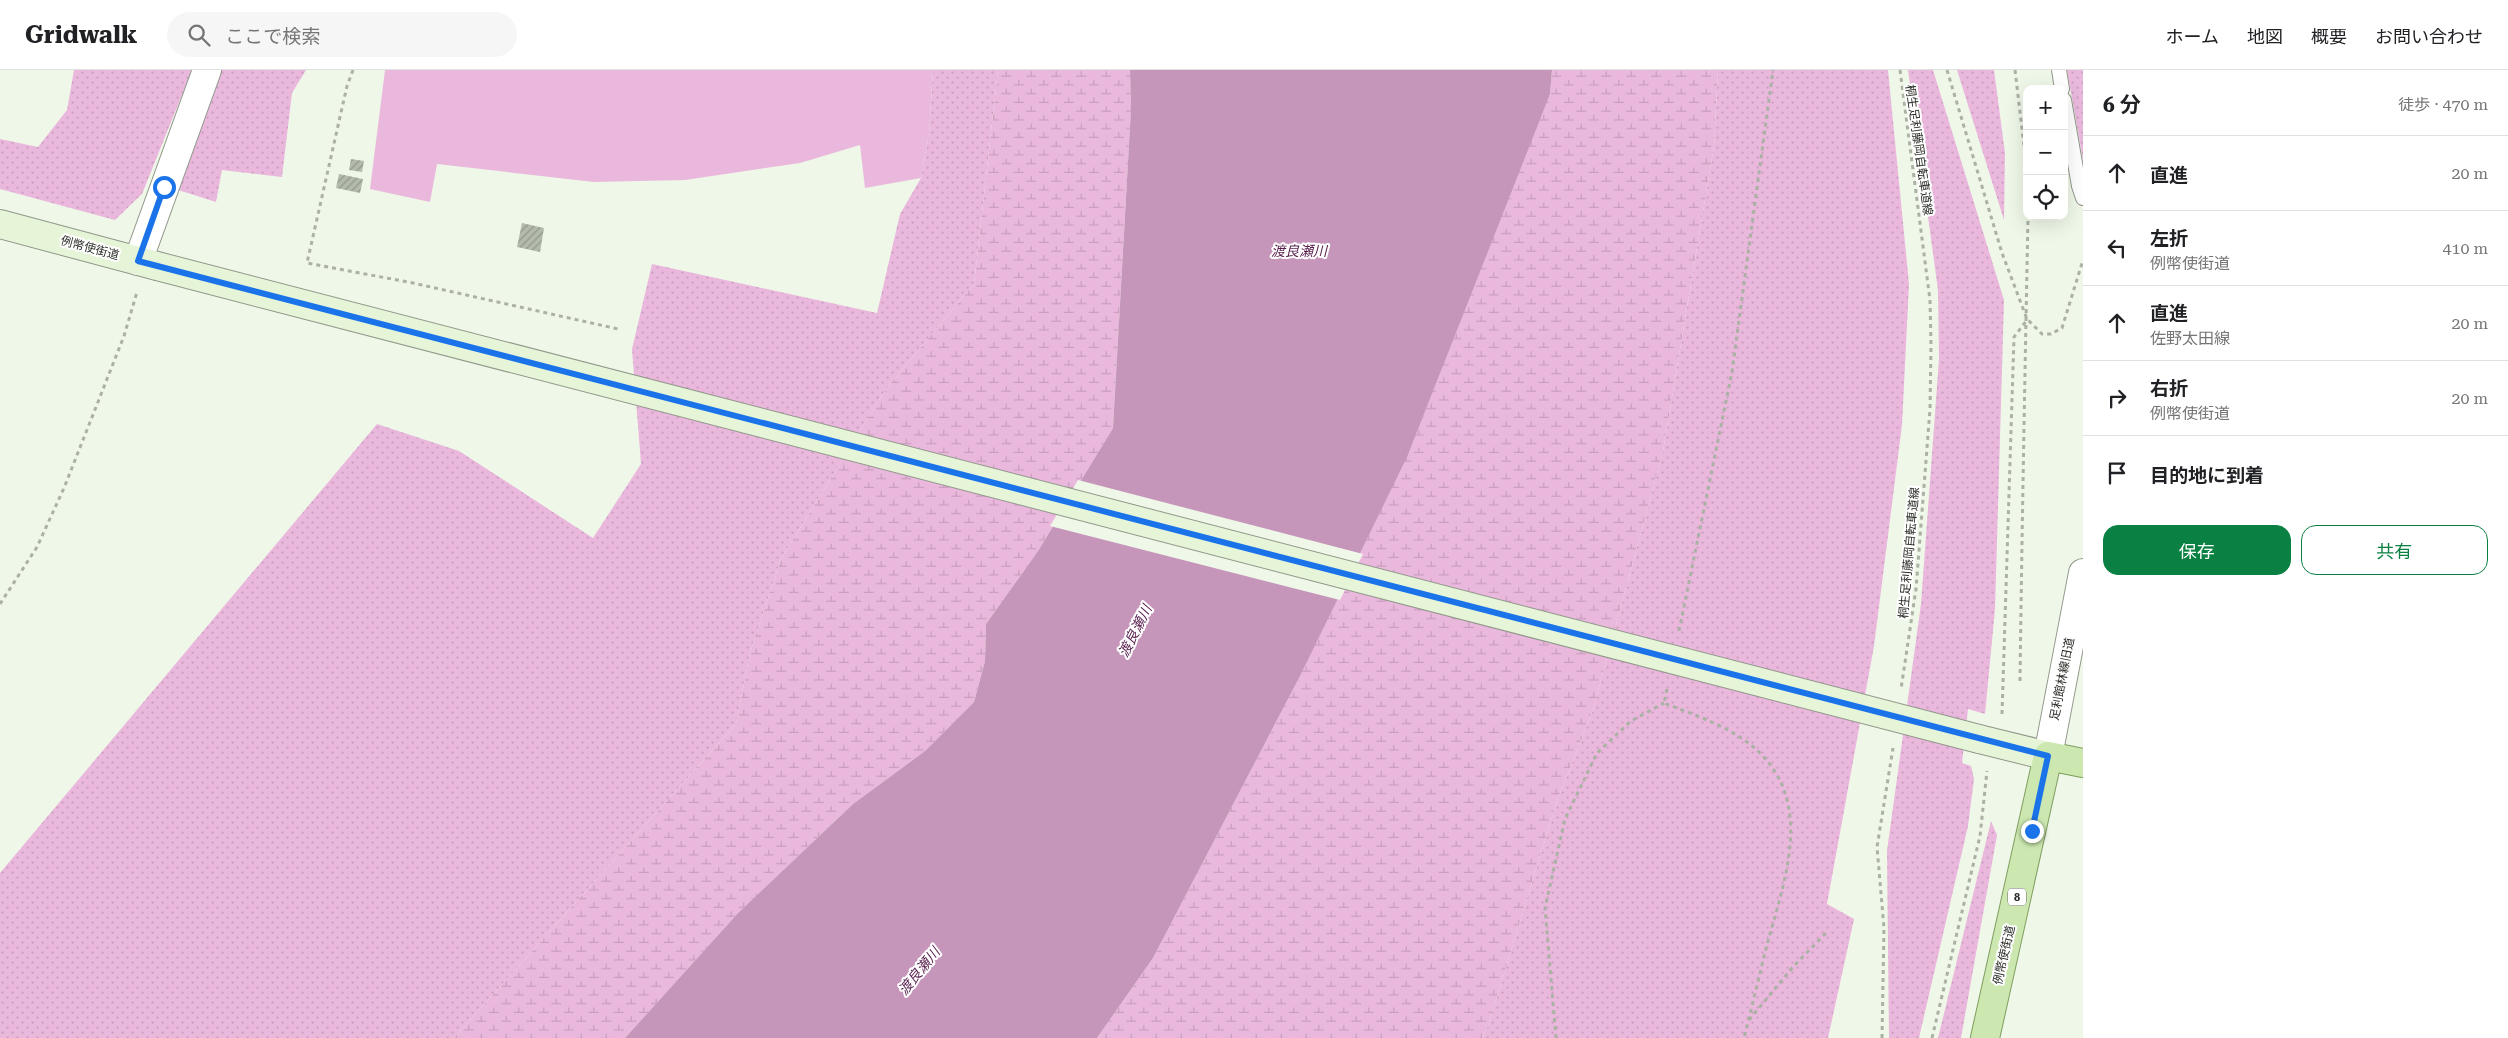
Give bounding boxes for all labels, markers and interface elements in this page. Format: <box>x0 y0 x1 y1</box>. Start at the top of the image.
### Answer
search box <box>167 12 517 57</box>
text: Gridwalk <box>25 21 137 49</box>
icon: search <box>185 21 213 49</box>
text: ここで検索 <box>225 25 320 48</box>
text: ホーム <box>2166 26 2219 47</box>
text: 地図 <box>2247 26 2283 47</box>
text: 概要 <box>2311 26 2347 47</box>
text: お問い合わせ <box>2375 26 2483 47</box>
street label: 桐生足利藤岡自転車道線 <box>1903 84 1935 216</box>
map controls <box>2023 85 2068 220</box>
button: + <box>2023 85 2068 130</box>
text: 6 分 <box>2103 93 2141 117</box>
text: 徒歩 · 470 m <box>2398 95 2488 114</box>
button: − <box>2023 130 2068 175</box>
icon: ahead <box>2103 159 2131 187</box>
text: 直進 <box>2150 164 2188 187</box>
text: 20 m <box>2451 164 2488 183</box>
button: locate <box>2023 175 2068 220</box>
route start <box>153 176 176 199</box>
text: 左折 <box>2150 227 2188 250</box>
street label: 例幣使街道 <box>59 233 121 263</box>
icon: left <box>2103 234 2131 262</box>
text: 410 m <box>2442 239 2488 258</box>
water label: 渡良瀬川 <box>1271 243 1329 259</box>
text: 例幣使街道 <box>2150 254 2230 273</box>
text: 直進 <box>2150 302 2188 325</box>
icon: ahead <box>2103 309 2131 337</box>
text: 20 m <box>2451 314 2488 333</box>
text: 佐野太田線 <box>2150 329 2230 348</box>
text: 右折 <box>2150 377 2188 400</box>
icon: right <box>2103 384 2131 412</box>
text: 20 m <box>2451 389 2488 408</box>
text: 例幣使街道 <box>2150 404 2230 423</box>
icon: arrive <box>2103 459 2131 487</box>
text: 目的地に到着 <box>2150 464 2264 487</box>
street label: 桐生足利藤岡自転車道線 <box>1896 487 1922 619</box>
button: 保存 <box>2103 525 2291 575</box>
button: 共有 <box>2301 525 2488 575</box>
water label: 渡良瀬川 <box>1115 601 1156 660</box>
street label: 足利館林線旧道 <box>2047 636 2077 722</box>
route end <box>2021 820 2044 843</box>
road number: 8 <box>2008 889 2026 906</box>
street label: 例幣使街道 <box>1990 924 2018 986</box>
water label: 渡良瀬川 <box>895 943 944 998</box>

